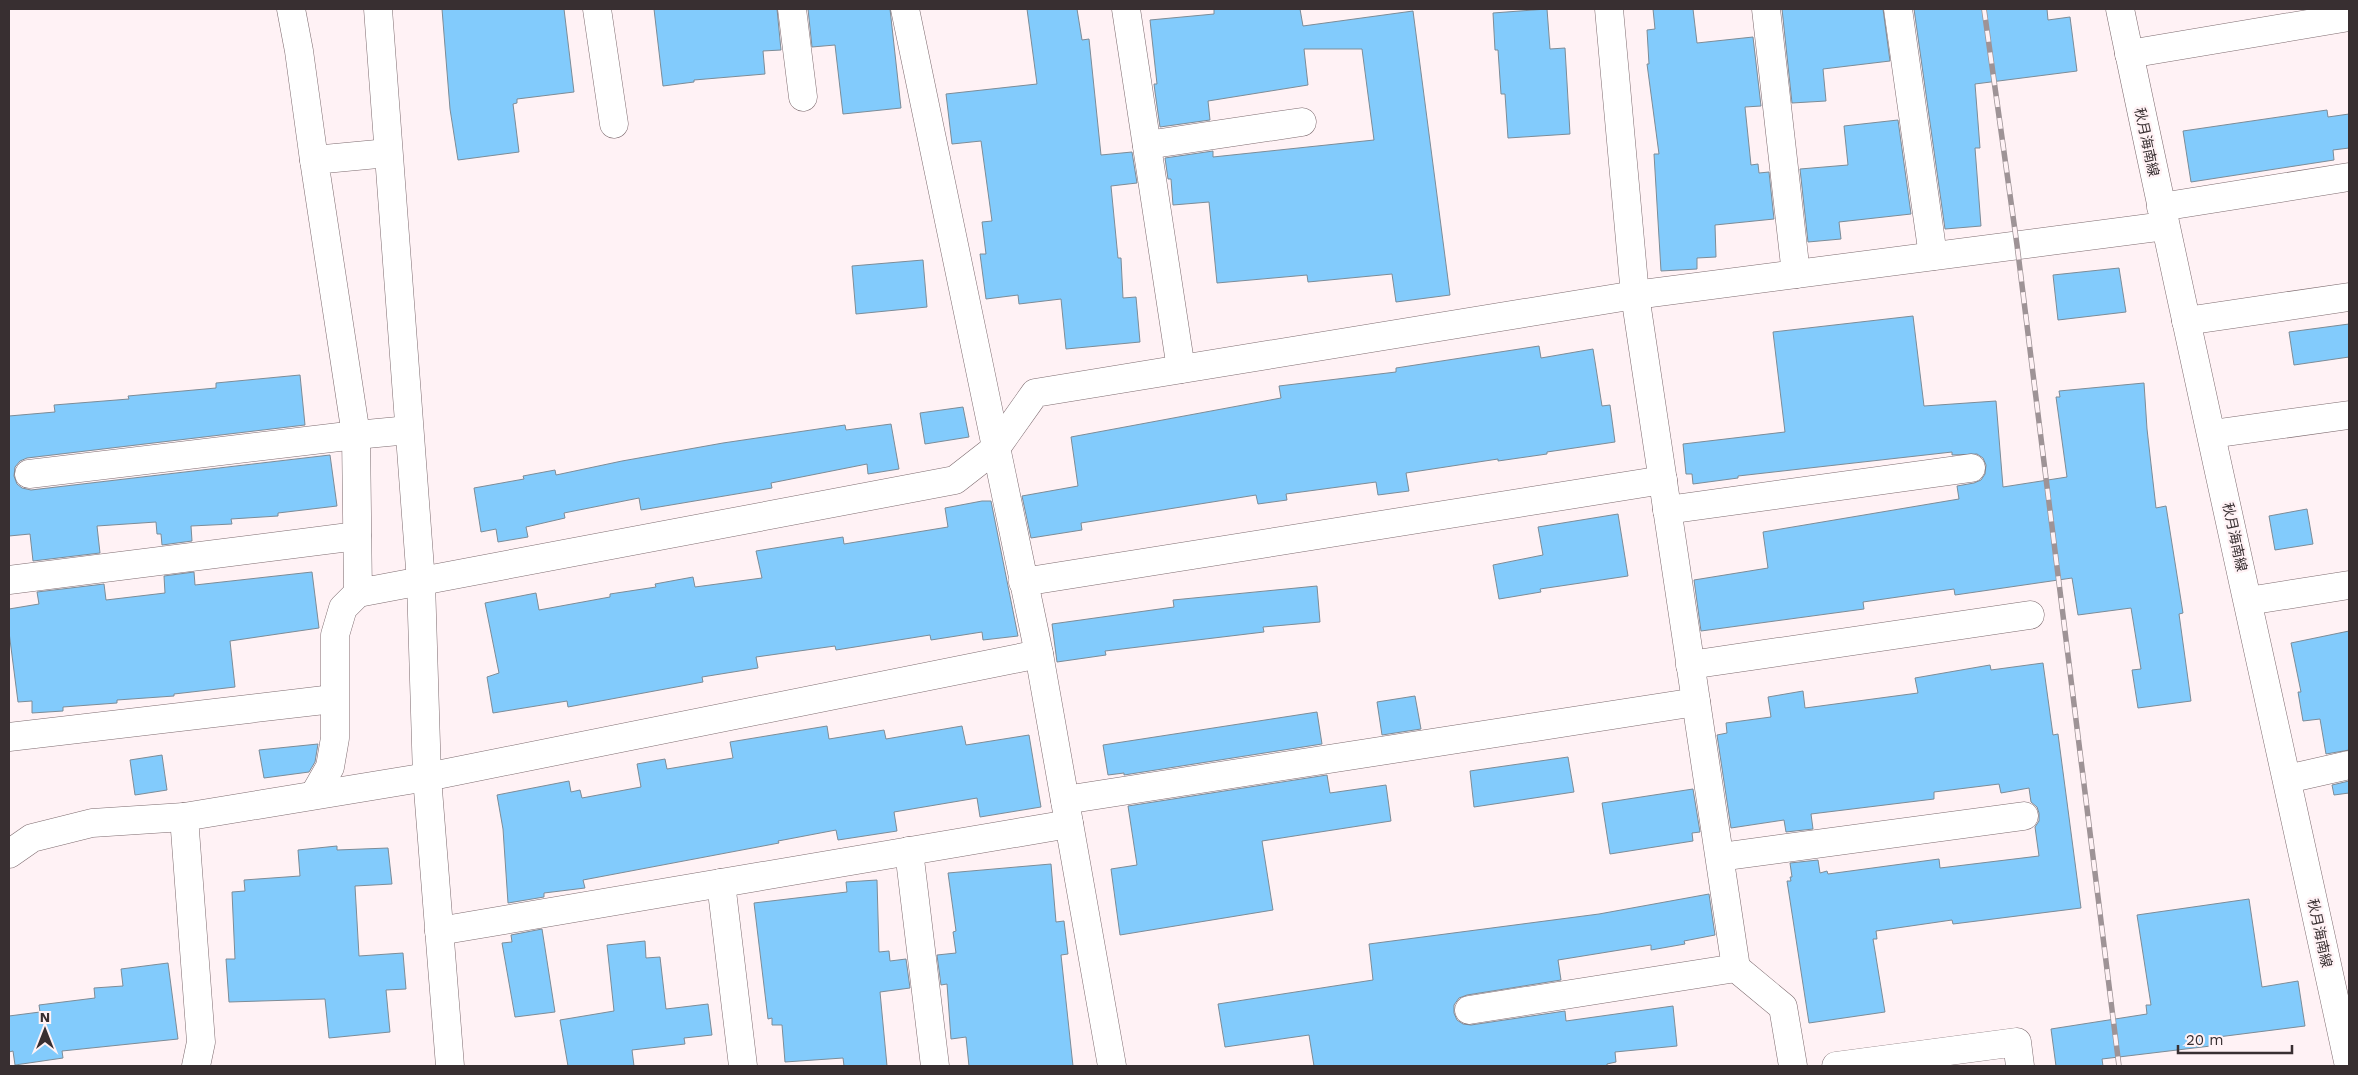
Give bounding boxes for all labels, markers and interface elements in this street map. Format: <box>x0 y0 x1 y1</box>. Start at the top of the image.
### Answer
street label: 秋月海南線 <box>2132 106 2162 178</box>
street label: 秋月海南線 <box>2220 501 2250 573</box>
street label: 秋月海南線 <box>2305 897 2335 969</box>
north arrow <box>20 1005 70 1055</box>
text: N <box>40 1009 50 1025</box>
scale bar <box>2178 1022 2292 1054</box>
text: 20 m <box>2186 1031 2224 1049</box>

